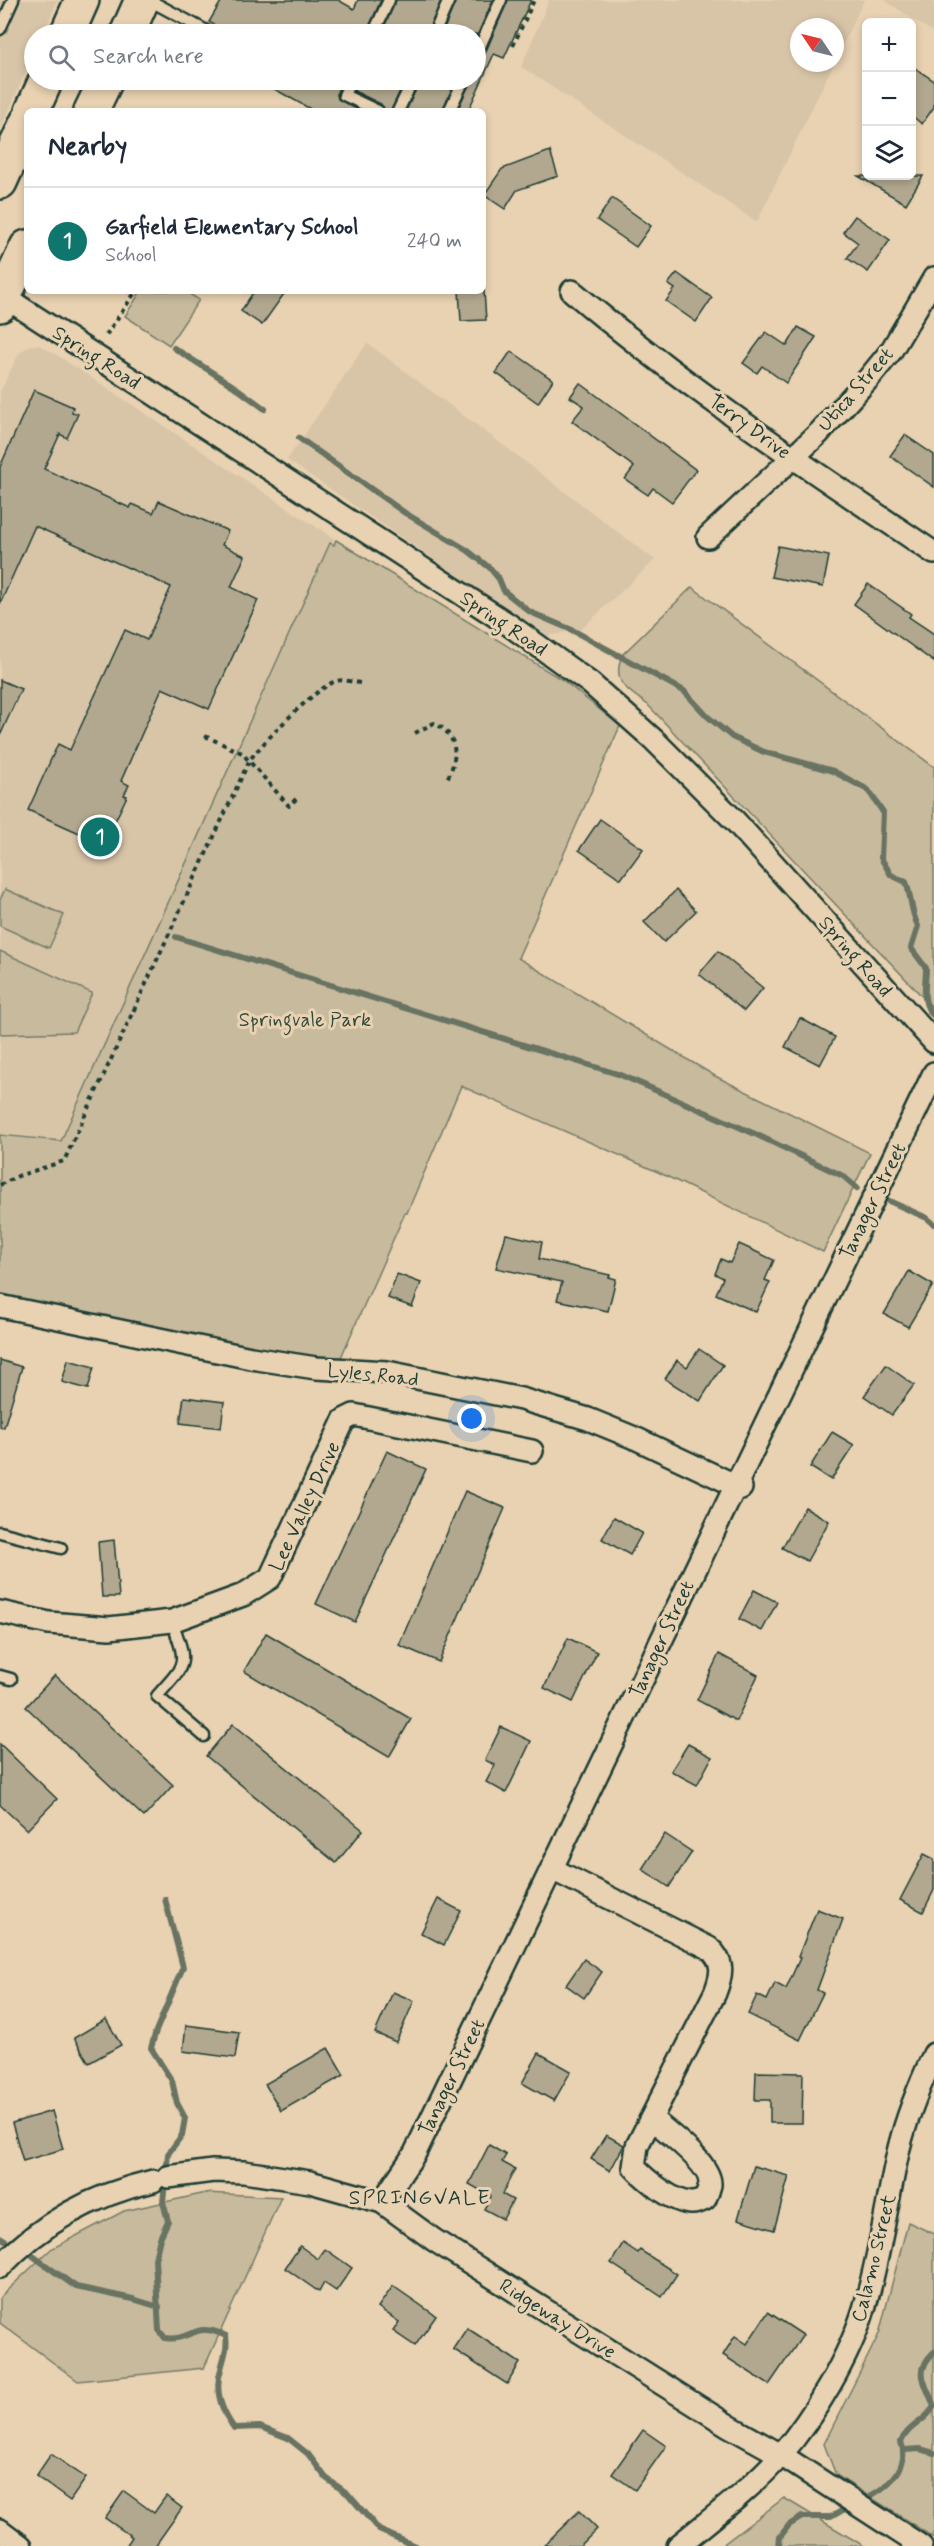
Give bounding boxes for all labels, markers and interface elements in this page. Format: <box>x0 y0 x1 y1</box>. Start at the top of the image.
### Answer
north arrow <box>790 18 844 72</box>
map controls <box>862 18 916 180</box>
button: + <box>862 18 916 72</box>
search box <box>24 24 486 90</box>
icon: search <box>45 41 78 74</box>
text: Search here <box>93 43 204 71</box>
button: − <box>862 72 916 126</box>
button: layers <box>862 126 916 180</box>
text: Nearby <box>48 130 127 164</box>
text: Garfield Elementary School <box>105 214 358 242</box>
text: 1 <box>63 228 72 255</box>
text: 240 m <box>407 228 462 255</box>
text: School <box>105 242 157 269</box>
street label: Spring Road <box>46 320 145 398</box>
street label: Utica Street <box>812 342 900 438</box>
street label: Terry Drive <box>703 388 796 466</box>
street label: Spring Road <box>453 585 552 665</box>
pin: 1 <box>80 814 120 860</box>
street label: Spring Road <box>810 910 898 1005</box>
park label: Springvale Park <box>239 1007 371 1036</box>
street label: Tanager Street <box>833 1139 914 1265</box>
street label: Lyles Road <box>326 1357 420 1394</box>
your location <box>457 1404 486 1433</box>
street label: Lee Valley Drive <box>263 1437 347 1576</box>
street label: Tanager Street <box>623 1576 702 1703</box>
street label: Tanager Street <box>412 2015 493 2141</box>
district label: SPRINGVALE <box>349 2184 491 2212</box>
street label: Calamo Street <box>845 2191 903 2325</box>
street label: Ridgeway Drive <box>493 2273 621 2367</box>

